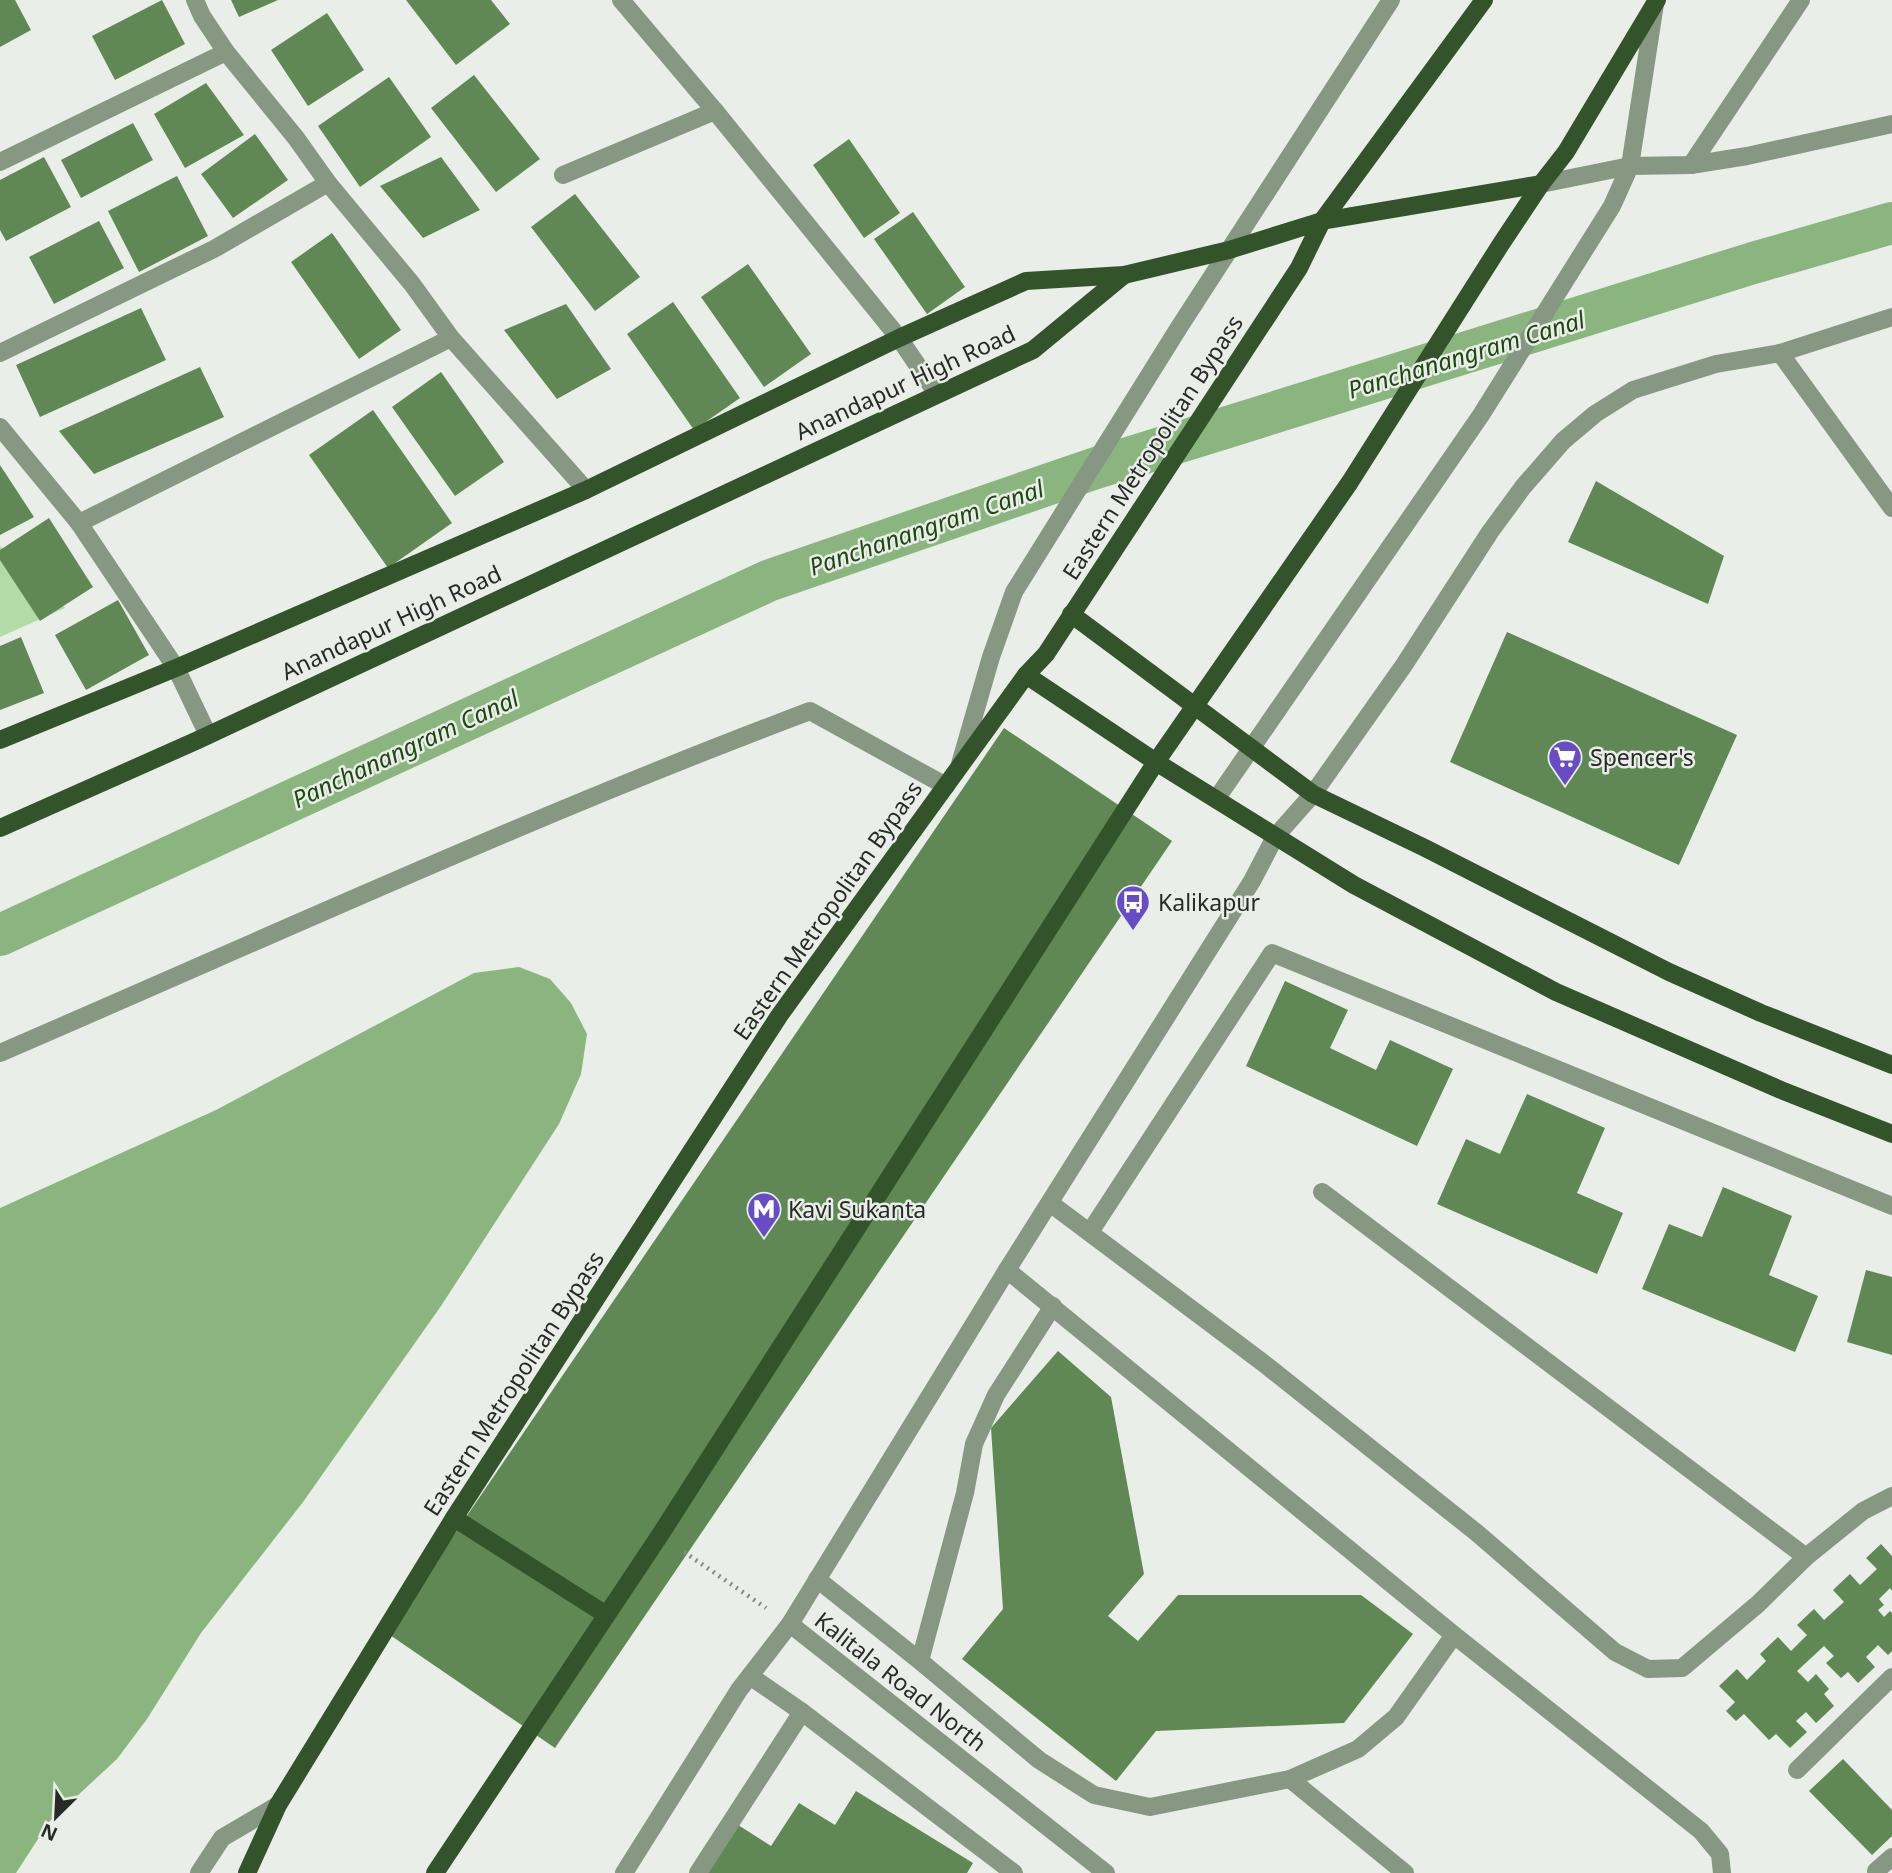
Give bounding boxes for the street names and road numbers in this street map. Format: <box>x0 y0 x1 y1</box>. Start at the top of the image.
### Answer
street label: Eastern Metropolitan Bypass <box>1054 308 1250 586</box>
street label: Anandapur High Road <box>790 317 1020 447</box>
street label: Anandapur High Road <box>276 557 506 687</box>
street label: Eastern Metropolitan Bypass <box>725 774 929 1046</box>
street label: Eastern Metropolitan Bypass <box>415 1244 611 1522</box>
street label: Kalitala Road North <box>809 1604 993 1758</box>

